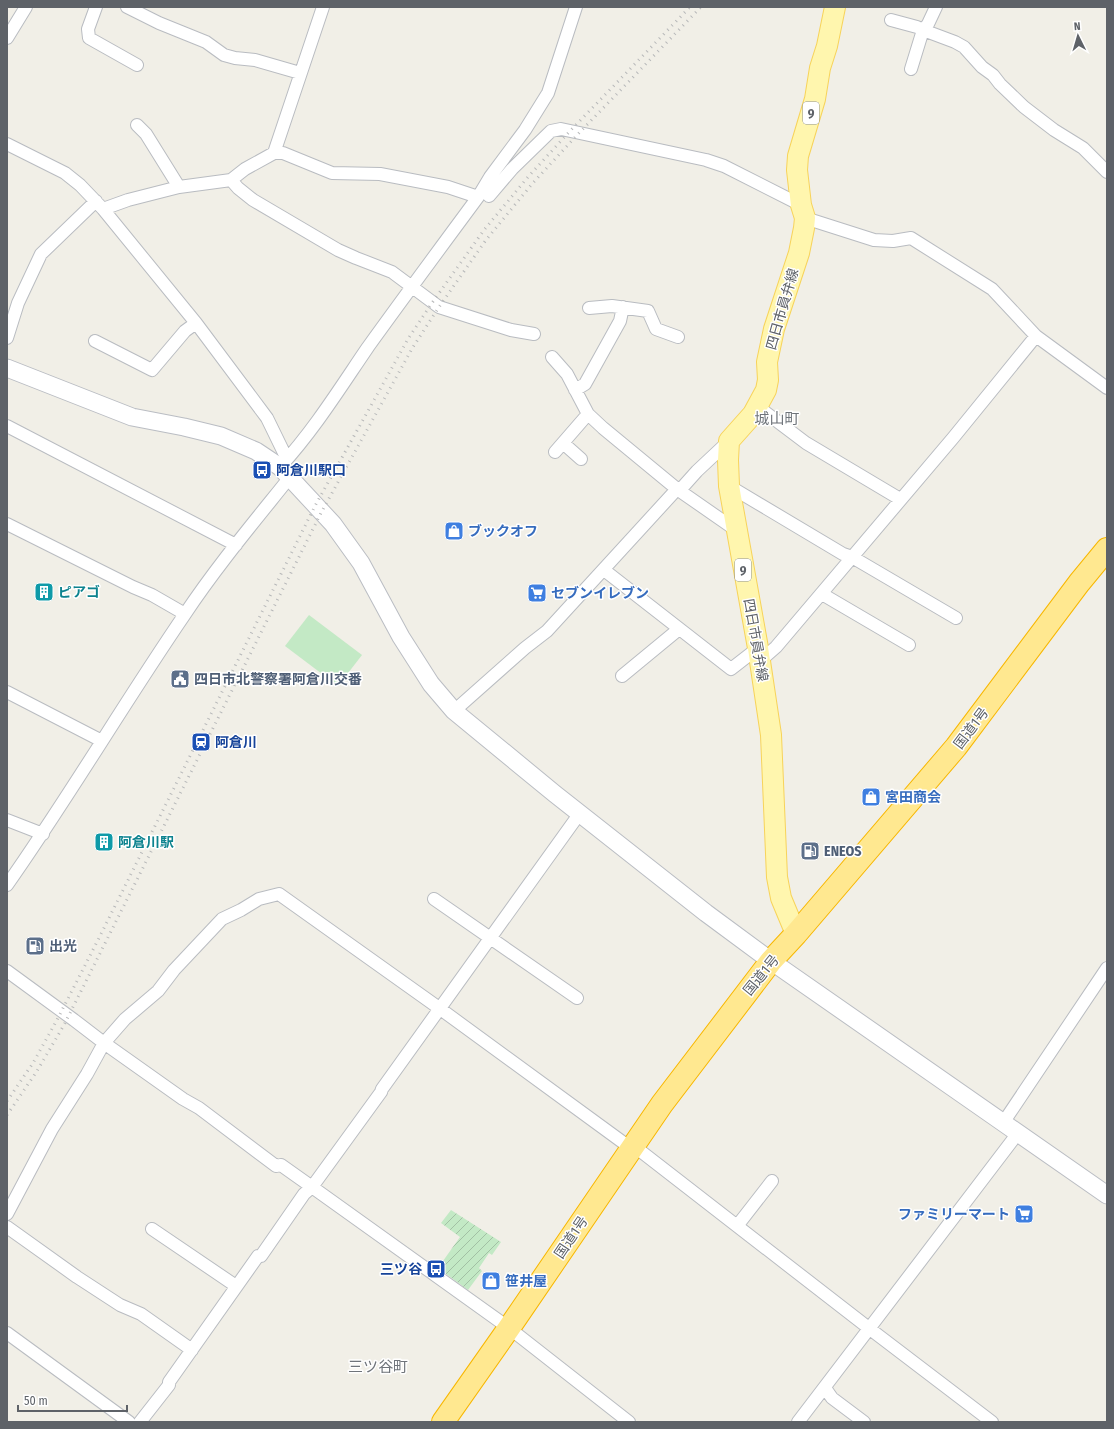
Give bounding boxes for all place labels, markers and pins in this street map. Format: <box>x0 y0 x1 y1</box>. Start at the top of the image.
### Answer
bus stop icon: 阿倉川駅口 <box>251 459 273 481</box>
place label: 阿倉川駅口 <box>276 462 346 479</box>
shop icon: ブックオフ <box>443 520 465 542</box>
place label: ブックオフ <box>468 523 538 540</box>
building icon: ピアゴ <box>33 581 55 603</box>
supermarket icon: セブンイレブン <box>526 582 548 604</box>
place label: ピアゴ <box>58 584 100 601</box>
place label: セブンイレブン <box>551 585 649 602</box>
public building icon: 四日市北警察署阿倉川交番 <box>169 668 191 690</box>
place label: 四日市北警察署阿倉川交番 <box>194 671 362 688</box>
station icon: 阿倉川 <box>190 731 212 753</box>
place label: 阿倉川 <box>215 734 257 751</box>
shop icon: 宮田商会 <box>860 786 882 808</box>
place label: 宮田商会 <box>885 789 941 806</box>
building icon: 阿倉川駅 <box>93 831 115 853</box>
place label: 阿倉川駅 <box>118 834 174 851</box>
fuel station icon: ENEOS <box>799 840 821 862</box>
place label: ENEOS <box>824 843 862 860</box>
fuel station icon: 出光 <box>24 935 46 957</box>
place label: 出光 <box>49 938 77 955</box>
supermarket icon: ファミリーマート <box>1013 1203 1035 1225</box>
place label: ファミリーマート <box>898 1206 1010 1223</box>
bus stop icon: 三ツ谷 <box>425 1258 447 1280</box>
place label: 三ツ谷 <box>380 1261 423 1278</box>
shop icon: 笹井屋 <box>480 1270 502 1292</box>
place label: 笹井屋 <box>505 1273 547 1290</box>

